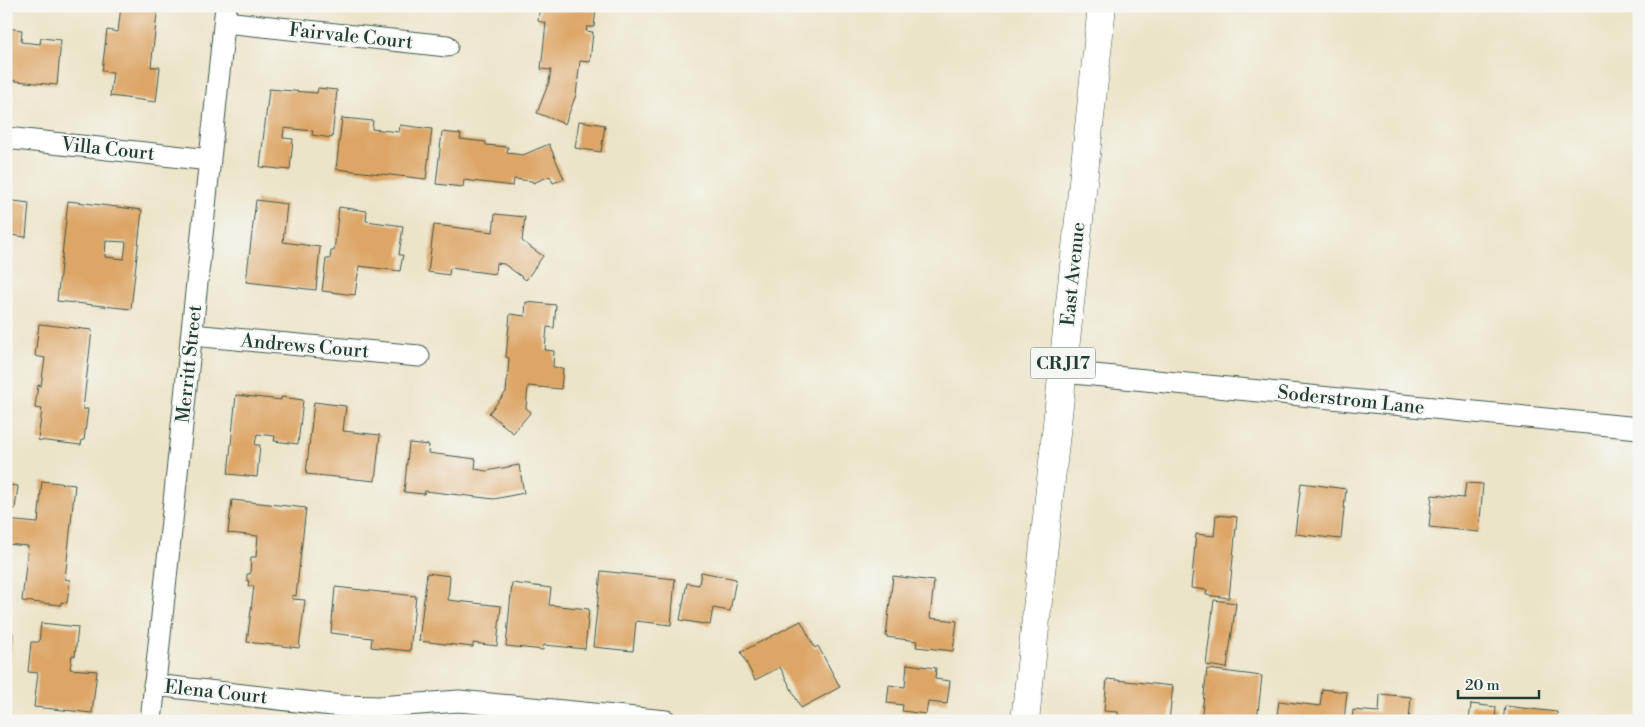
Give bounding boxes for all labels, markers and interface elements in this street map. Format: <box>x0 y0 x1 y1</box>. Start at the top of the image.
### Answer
street label: Fairvale Court <box>288 18 414 54</box>
street label: Villa Court <box>59 132 156 166</box>
street label: East Avenue <box>1056 221 1090 327</box>
street label: Merritt Street <box>171 304 207 424</box>
street label: Andrews Court <box>239 328 370 364</box>
road number: CR J17 <box>1030 348 1096 378</box>
street label: Soderstrom Lane <box>1276 380 1426 420</box>
scale bar <box>1458 667 1539 699</box>
street label: Elena Court <box>163 675 269 709</box>
text: 20 m <box>1465 676 1500 695</box>

